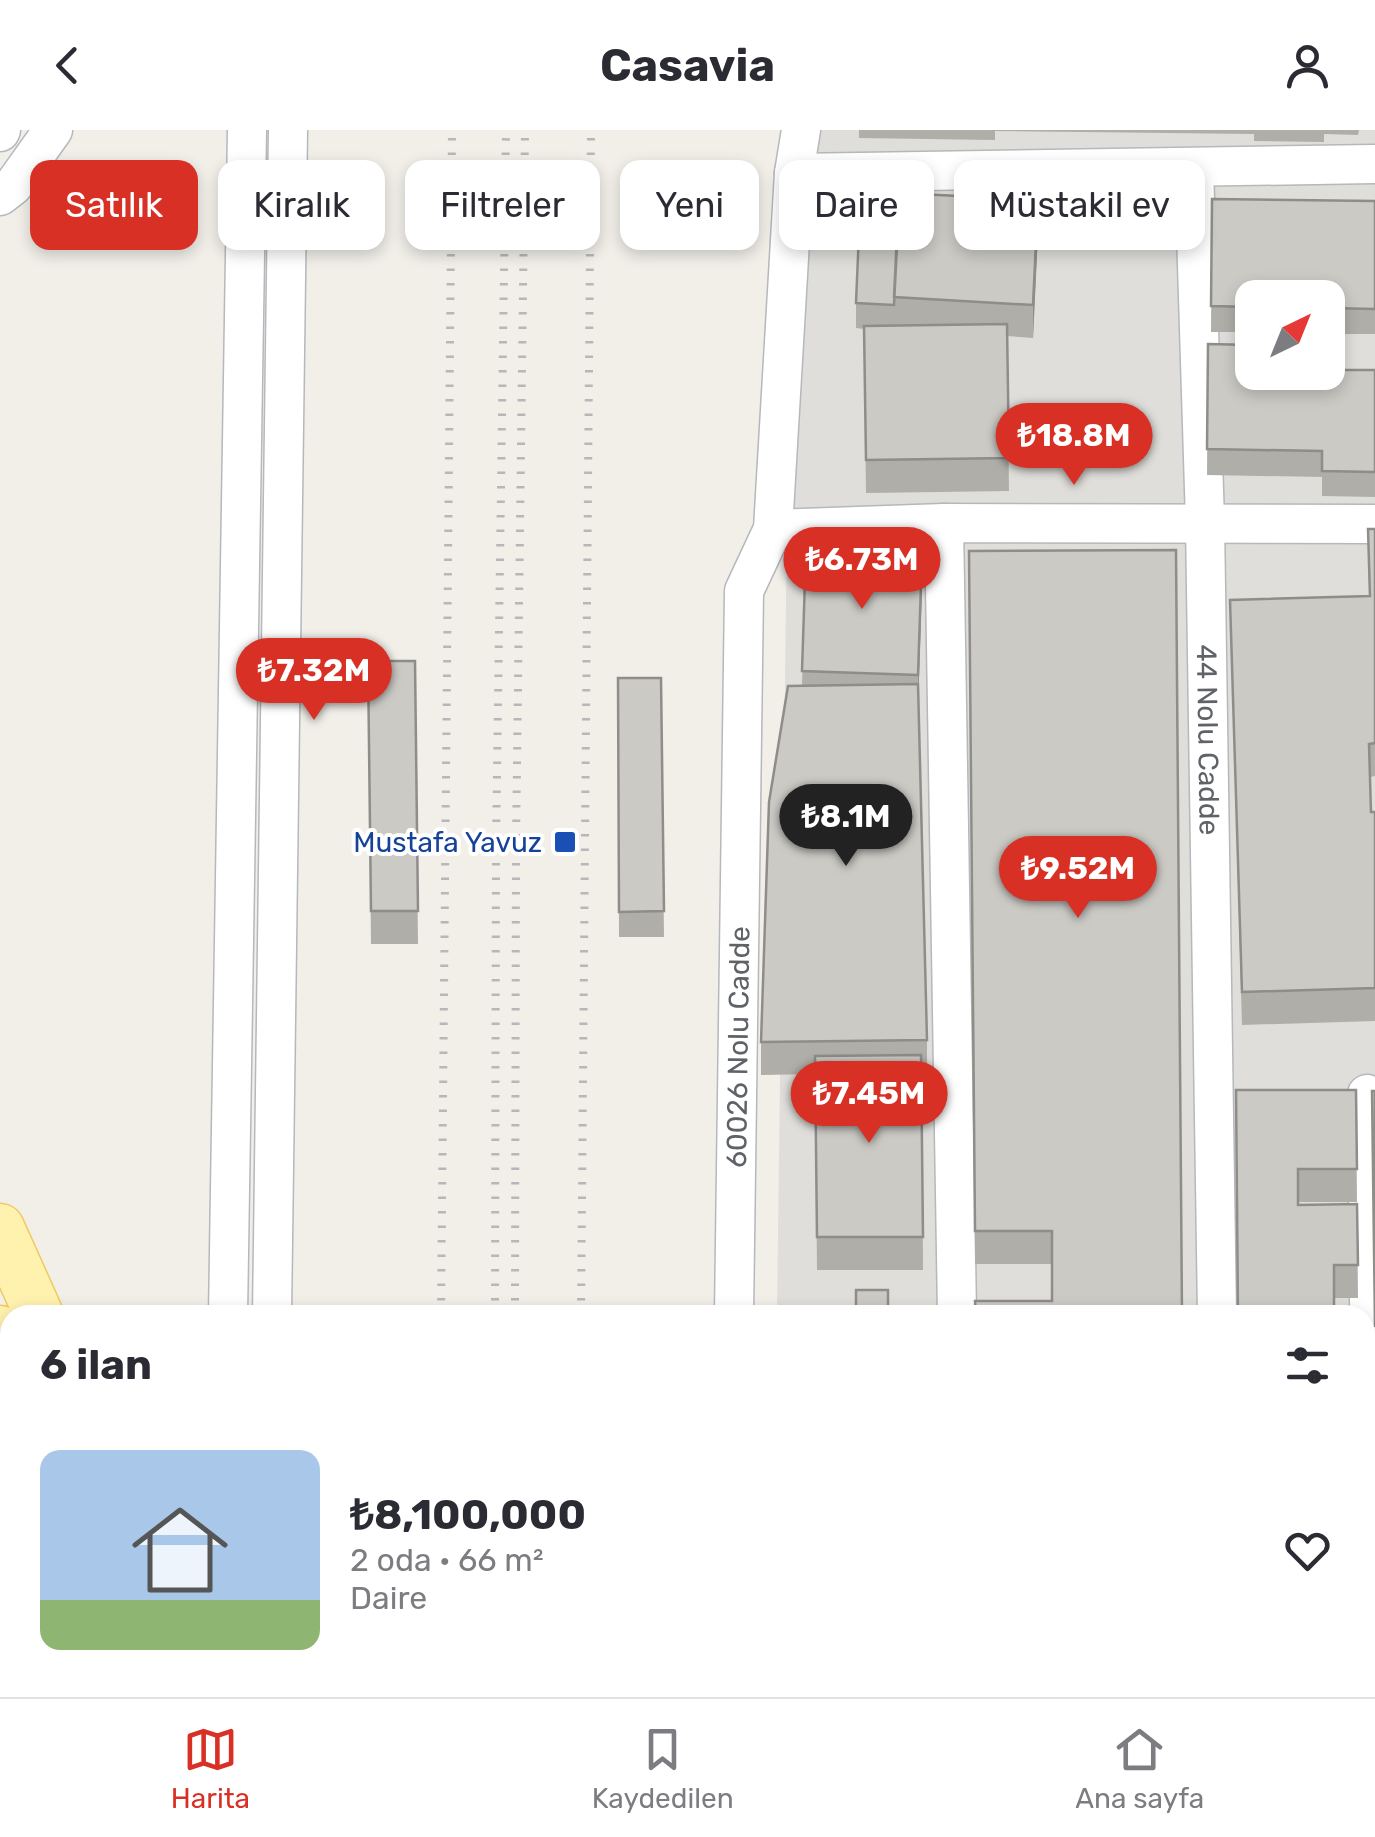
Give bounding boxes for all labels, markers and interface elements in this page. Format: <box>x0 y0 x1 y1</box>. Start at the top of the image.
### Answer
icon: back <box>40 38 95 93</box>
icon: person <box>1280 38 1335 93</box>
text: Casavia <box>600 39 775 92</box>
chip: Satılık <box>30 160 198 250</box>
chip: Kiralık <box>218 160 385 250</box>
chip: Filtreler <box>405 160 600 250</box>
chip: Yeni <box>620 160 759 250</box>
chip: Daire <box>779 160 934 250</box>
chip: Müstakil ev <box>954 160 1205 250</box>
north arrow <box>1235 280 1345 390</box>
map controls <box>1235 280 1345 390</box>
pin: ₺18.8M <box>993 403 1155 488</box>
text: ₺18.8M <box>1018 416 1130 454</box>
pin: ₺6.73M <box>781 527 943 612</box>
text: ₺6.73M <box>805 540 919 578</box>
pin: ₺7.32M <box>233 638 395 723</box>
street label: 44 Nolu Cadde <box>1190 644 1226 836</box>
text: ₺7.32M <box>258 651 370 689</box>
pin: ₺8.1M <box>776 784 916 869</box>
text: ₺8.1M <box>801 797 891 835</box>
place label: Mustafa Yavuz <box>353 826 542 859</box>
marker: Mustafa Yavuz <box>552 829 578 855</box>
pin: ₺9.52M <box>997 836 1159 921</box>
text: ₺9.52M <box>1021 849 1135 887</box>
street label: 60026 Nolu Cadde <box>720 926 756 1168</box>
pin: ₺7.45M <box>788 1061 950 1146</box>
text: ₺7.45M <box>813 1074 925 1112</box>
icon: filters <box>1280 1338 1335 1393</box>
text: 6 ilan <box>40 1340 152 1390</box>
icon: home <box>120 1490 240 1610</box>
text: ₺8,100,000 <box>350 1490 586 1540</box>
icon: heart <box>1280 1523 1335 1578</box>
text: 2 oda · 66 m² <box>350 1541 544 1579</box>
text: Daire <box>350 1579 427 1617</box>
tab: Harita <box>171 1722 250 1815</box>
tab: Kaydedilen <box>592 1722 734 1815</box>
tab: Ana sayfa <box>1075 1722 1204 1815</box>

